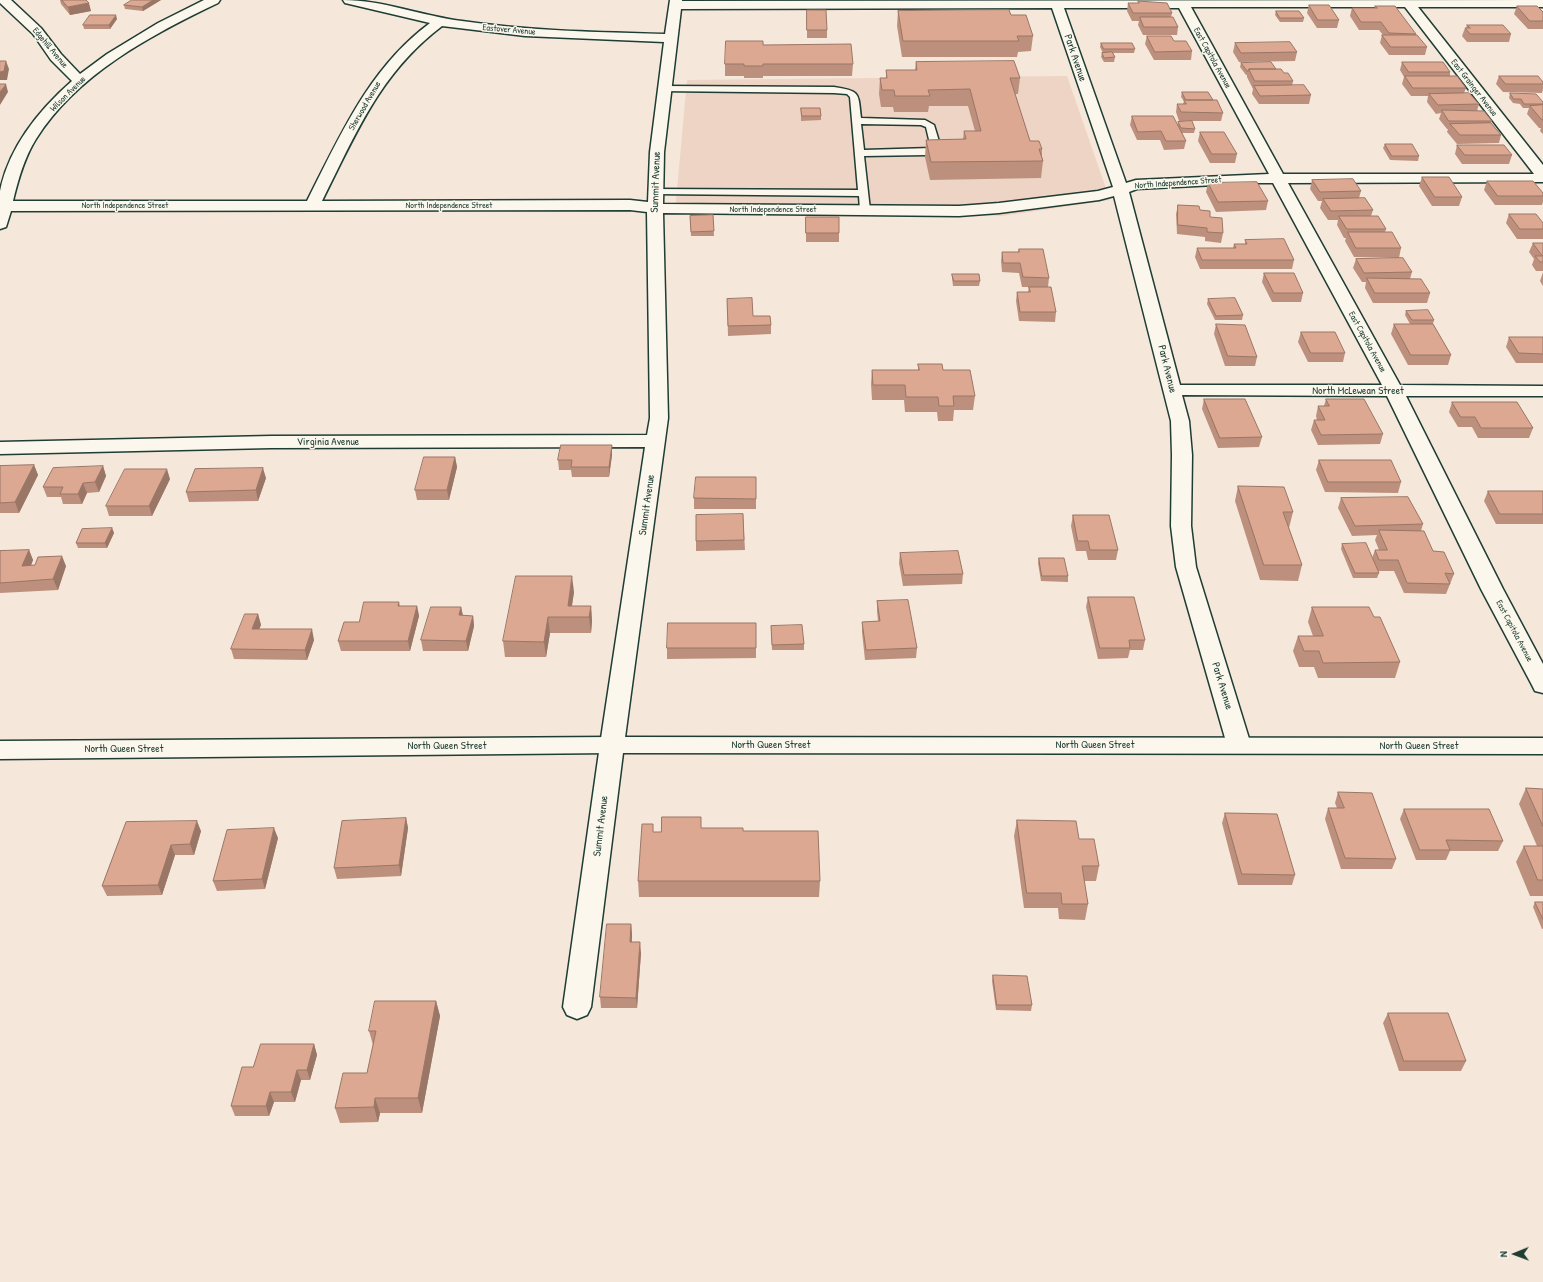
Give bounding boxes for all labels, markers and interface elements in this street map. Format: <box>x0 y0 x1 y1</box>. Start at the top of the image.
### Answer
street label: Eastover Avenue <box>482 22 536 38</box>
street label: Edgehill Avenue <box>30 26 70 70</box>
street label: East Capitola Avenue <box>1191 26 1233 90</box>
street label: Park Avenue <box>1061 33 1089 83</box>
street label: East Grainger Avenue <box>1448 57 1500 119</box>
street label: Wilson Avenue <box>48 74 88 114</box>
street label: Sherwood Avenue <box>347 80 383 132</box>
street label: Summit Avenue <box>648 151 664 213</box>
street label: North Independence Street <box>1134 175 1222 191</box>
street label: North Independence Street <box>82 201 168 211</box>
street label: North Independence Street <box>406 201 492 211</box>
street label: North Independence Street <box>730 205 816 215</box>
street label: East Capitola Avenue <box>1346 310 1388 374</box>
street label: Park Avenue <box>1155 344 1179 394</box>
street label: North McLewean Street <box>1312 384 1404 398</box>
street label: Virginia Avenue <box>297 435 359 449</box>
street label: Summit Avenue <box>636 474 658 536</box>
street label: East Capitola Avenue <box>1493 598 1535 664</box>
street label: Park Avenue <box>1209 661 1235 711</box>
street label: North Queen Street <box>732 738 810 752</box>
street label: North Queen Street <box>1056 738 1134 752</box>
street label: North Queen Street <box>408 739 486 753</box>
street label: North Queen Street <box>1380 739 1458 753</box>
street label: North Queen Street <box>85 742 163 756</box>
street label: Summit Avenue <box>591 795 611 857</box>
north arrow <box>1495 1234 1535 1274</box>
text: N <box>1496 1251 1510 1257</box>

